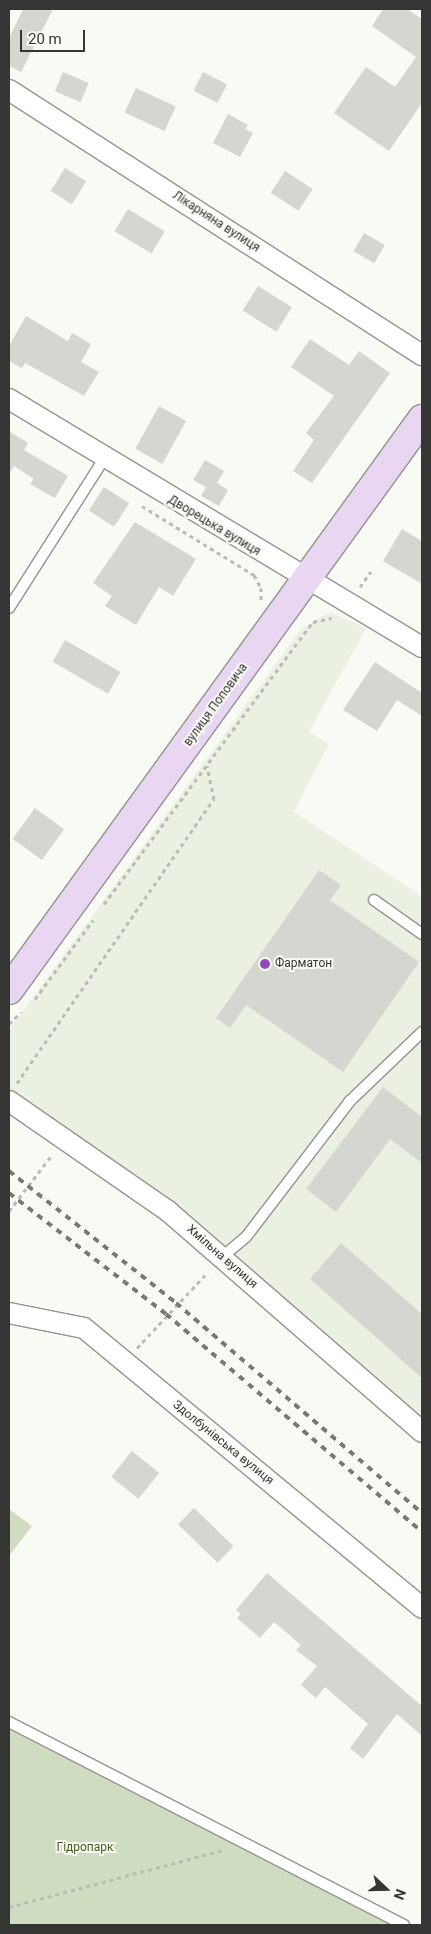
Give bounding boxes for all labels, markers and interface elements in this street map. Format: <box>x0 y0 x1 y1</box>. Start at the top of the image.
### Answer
scale bar <box>22 20 88 52</box>
text: 20 m <box>28 30 62 48</box>
street label: Лікарняна вулиця <box>170 188 262 256</box>
street label: Дворецька вулиця <box>165 493 263 559</box>
street label: вулиця Поповича <box>181 661 251 749</box>
place label: Фарматон <box>275 957 332 971</box>
marker: Фарматон <box>259 958 271 970</box>
street label: Хмільна вулиця <box>184 1222 260 1292</box>
street label: Здолбунівська вулиця <box>170 1398 276 1488</box>
park label: Гідропарк <box>56 1841 114 1855</box>
north arrow <box>361 1864 411 1914</box>
text: N <box>391 1887 409 1902</box>

